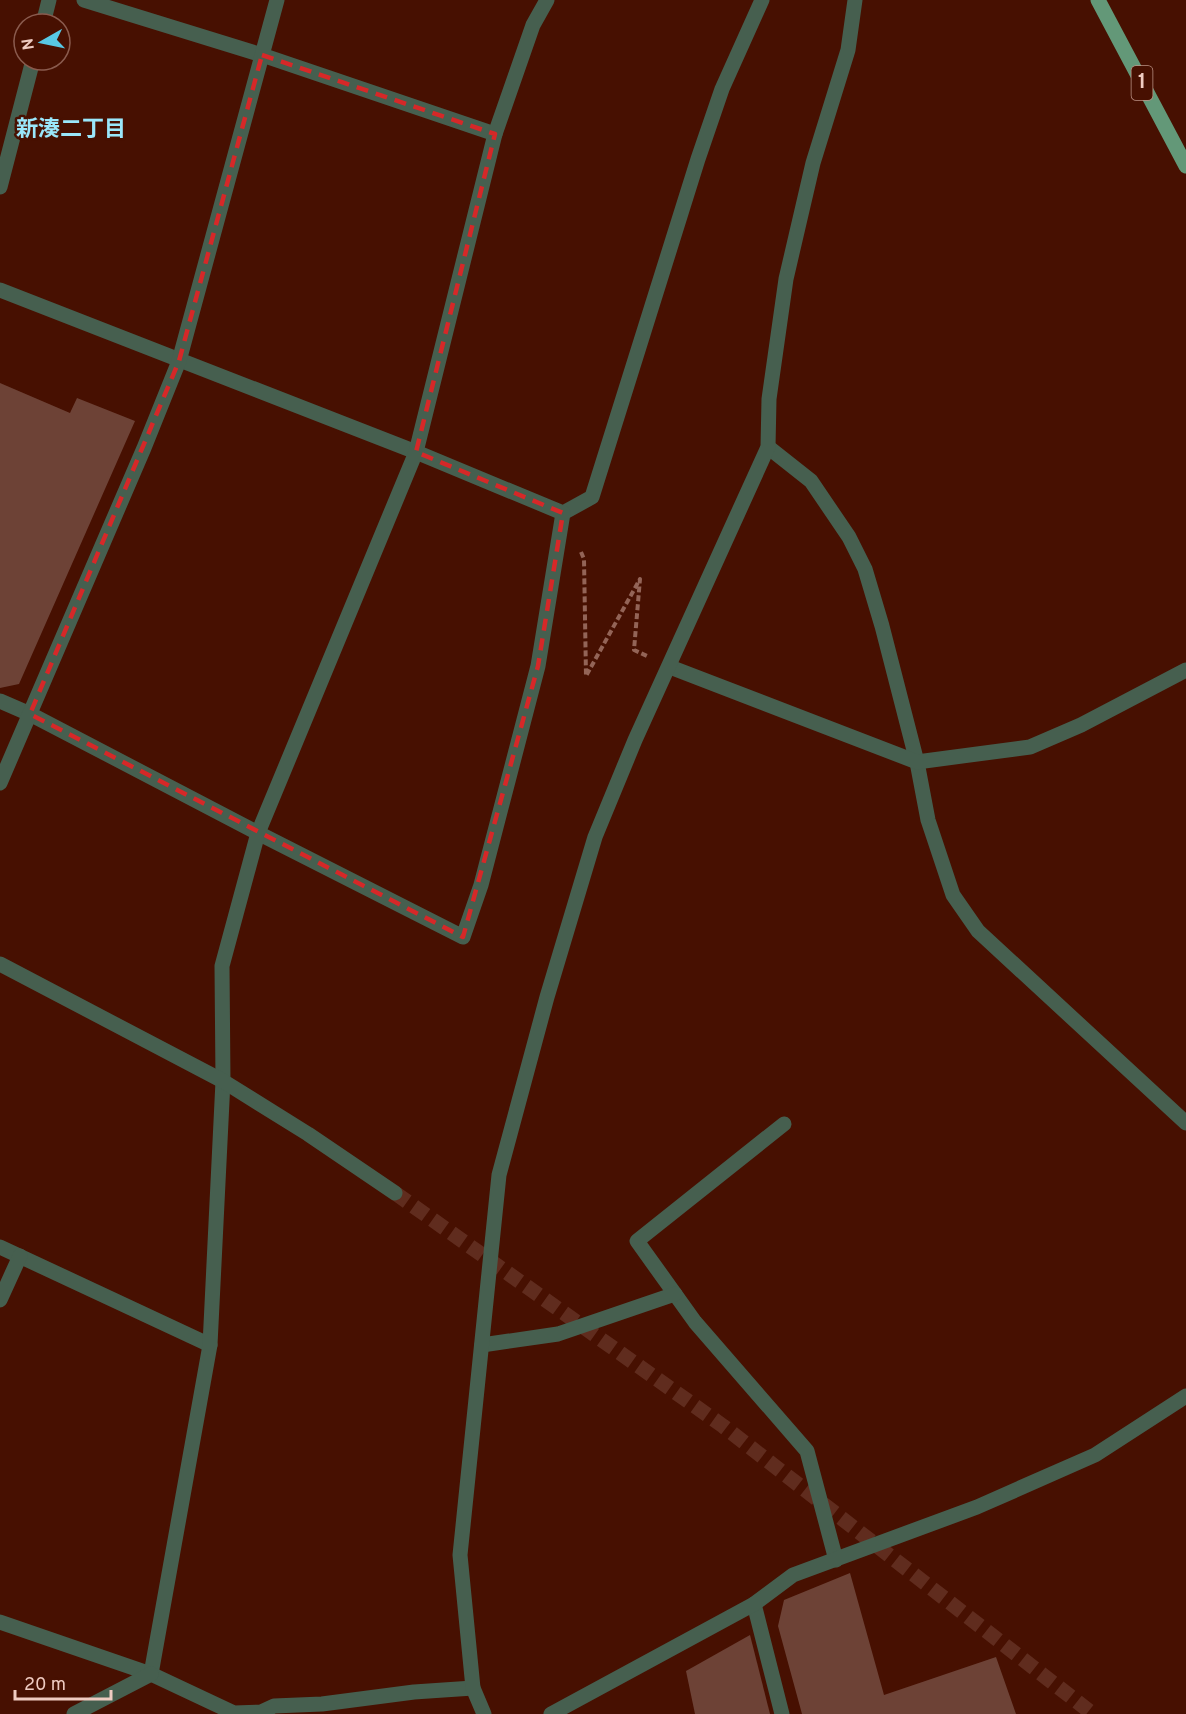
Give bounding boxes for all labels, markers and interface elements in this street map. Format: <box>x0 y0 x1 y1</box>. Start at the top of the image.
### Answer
north arrow <box>12 12 72 72</box>
text: N <box>18 37 40 51</box>
road number: 1 <box>1132 66 1152 100</box>
district label: 新湊二丁目 <box>16 117 126 144</box>
scale bar <box>15 1663 111 1701</box>
text: 20 m <box>24 1674 66 1697</box>

